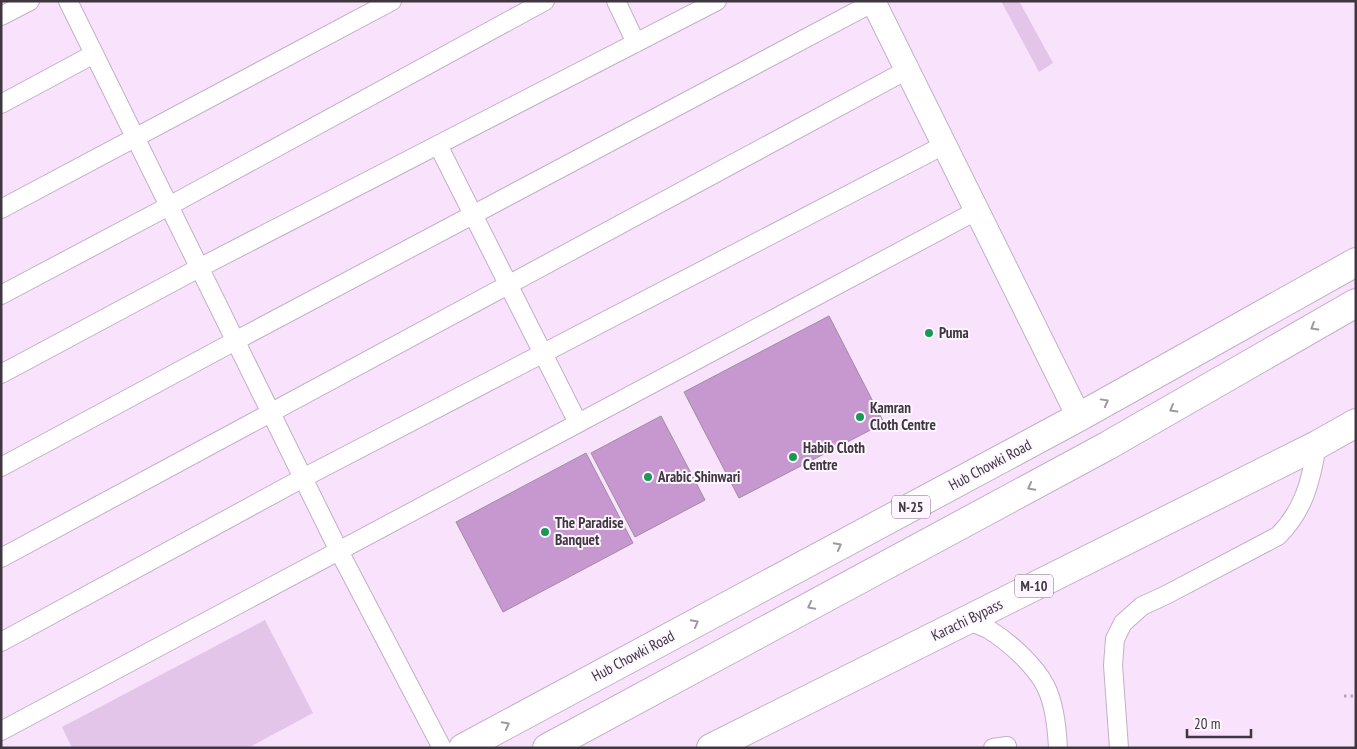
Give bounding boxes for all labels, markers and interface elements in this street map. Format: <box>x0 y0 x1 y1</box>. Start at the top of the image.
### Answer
one-way arrow <box>1310 321 1319 331</box>
place label: Puma <box>939 323 969 342</box>
marker: Puma <box>923 327 935 339</box>
place label: Kamran Cloth Centre <box>870 398 936 434</box>
one-way arrow <box>1099 399 1108 409</box>
one-way arrow <box>1169 402 1178 412</box>
marker: Kamran Cloth Centre <box>854 411 866 423</box>
street label: Hub Chowki Road <box>945 435 1034 494</box>
place label: Habib Cloth Centre <box>803 438 865 474</box>
marker: Habib Cloth Centre <box>787 451 799 463</box>
place label: Arabic Shinwari <box>657 467 741 486</box>
marker: Arabic Shinwari <box>642 471 654 483</box>
one-way arrow <box>1027 481 1036 491</box>
road number: N-25 <box>892 496 930 518</box>
place label: The Paradise Banquet <box>555 513 624 549</box>
marker: The Paradise Banquet <box>539 526 551 538</box>
one-way arrow <box>833 542 842 552</box>
road number: M-10 <box>1015 574 1053 598</box>
street label: Karachi Bypass <box>928 594 1006 645</box>
one-way arrow <box>807 600 816 610</box>
one-way arrow <box>690 619 699 629</box>
street label: Hub Chowki Road <box>588 626 677 685</box>
scale bar <box>1187 706 1251 738</box>
text: 20 m <box>1194 714 1220 733</box>
one-way arrow <box>501 721 510 731</box>

